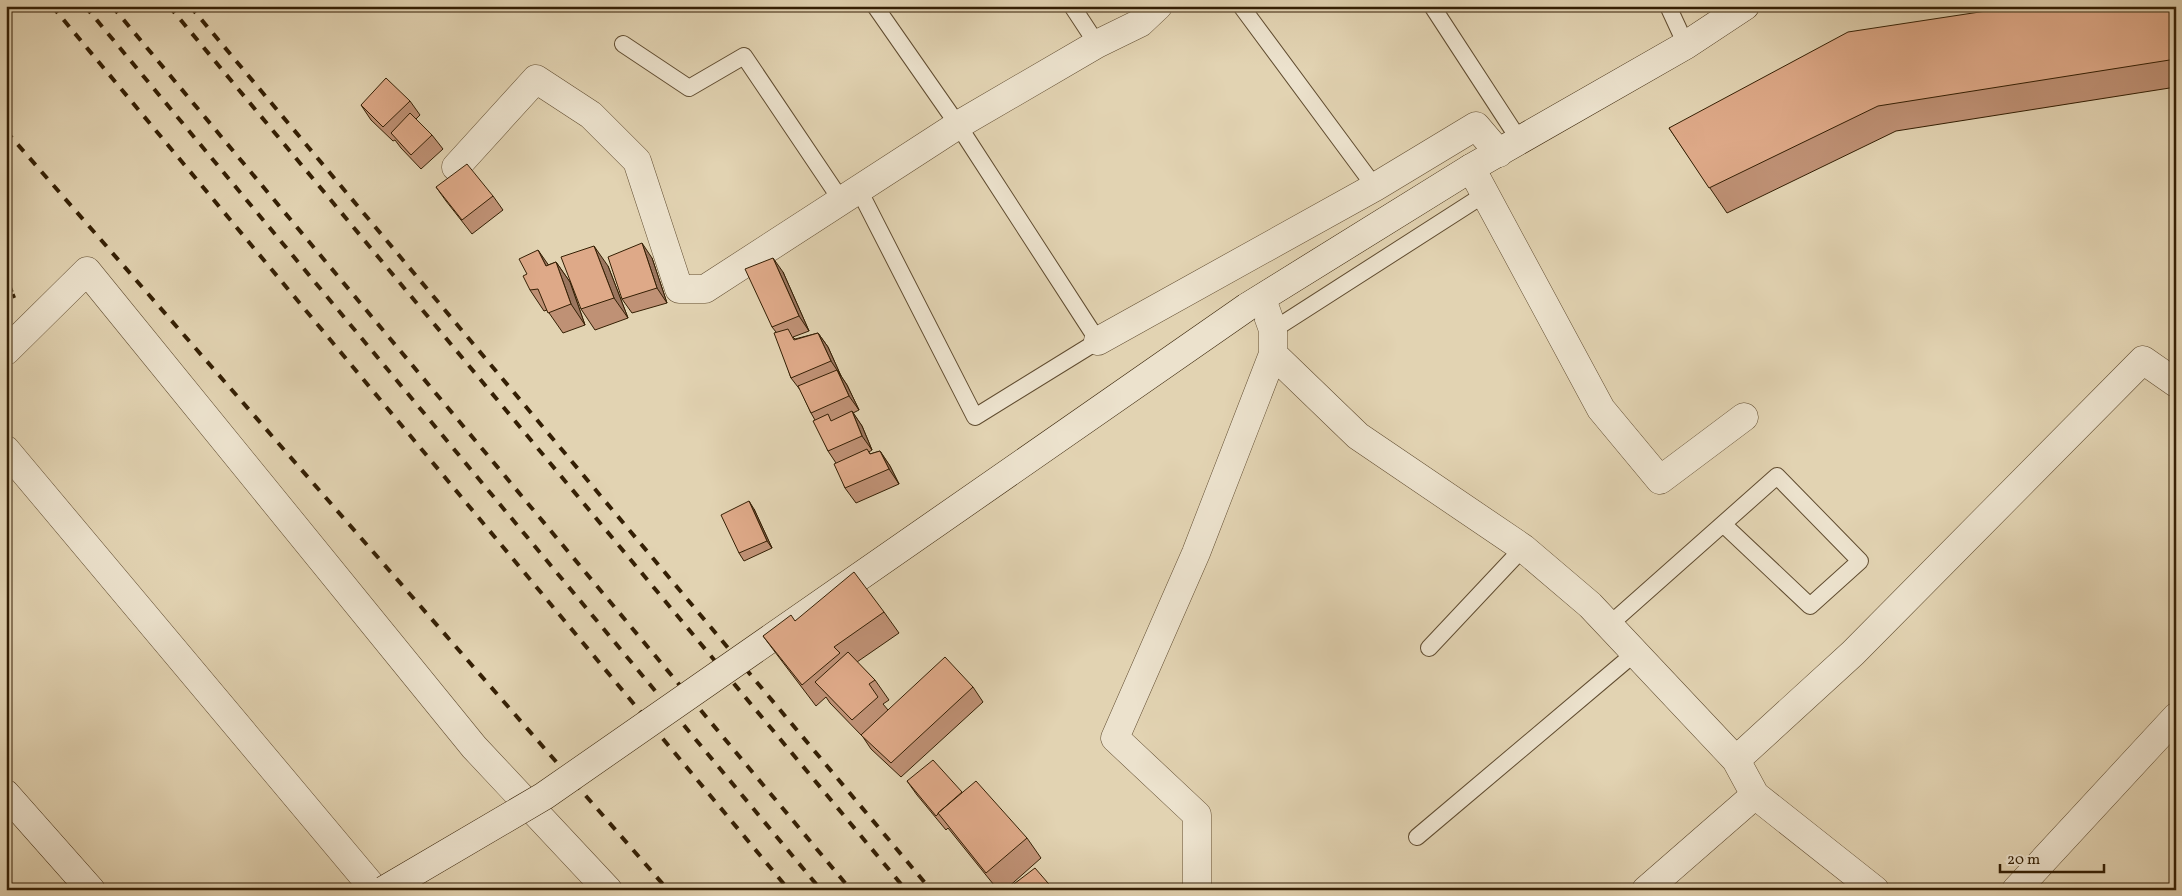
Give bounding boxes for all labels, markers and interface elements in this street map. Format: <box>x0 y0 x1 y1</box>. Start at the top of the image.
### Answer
scale bar <box>2000 841 2103 873</box>
text: 20 m <box>2007 850 2040 871</box>

